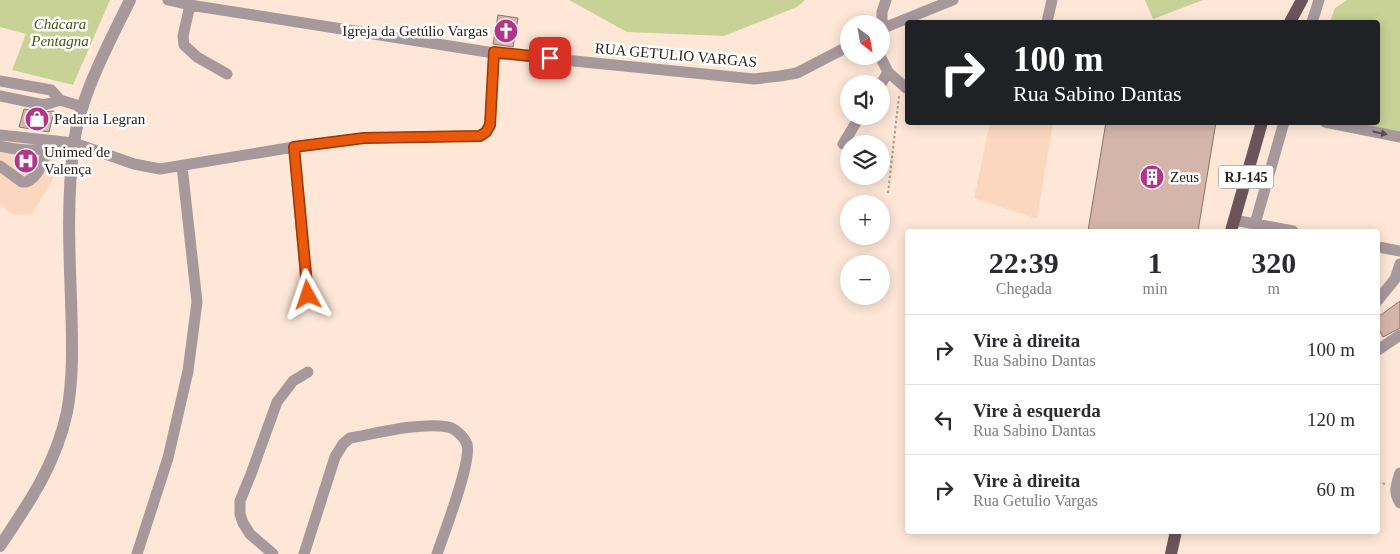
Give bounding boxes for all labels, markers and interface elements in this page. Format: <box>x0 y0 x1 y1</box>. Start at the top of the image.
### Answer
north arrow <box>840 15 890 65</box>
map controls <box>840 15 890 305</box>
park label: Chácara Pentagna <box>30 16 89 49</box>
church icon: Igreja da Getúlio Vargas <box>493 18 519 44</box>
place label: Igreja da Getúlio Vargas <box>342 23 488 39</box>
pin <box>529 37 571 79</box>
street label: RUA GETULIO VARGAS <box>594 40 758 70</box>
icon: right <box>930 40 995 105</box>
text: 100 m <box>1013 40 1103 79</box>
icon: arrive <box>536 44 564 72</box>
button: sound <box>840 75 890 125</box>
text: Rua Sabino Dantas <box>1013 81 1182 106</box>
shop icon: Padaria Legran <box>24 106 50 132</box>
place label: Padaria Legran <box>54 111 146 127</box>
one-way arrow <box>1372 129 1387 137</box>
button: layers <box>840 135 890 185</box>
place label: Unimed de Valença <box>44 144 111 177</box>
hospital icon: Unimed de Valença <box>13 148 39 174</box>
building icon: Zeus <box>1139 164 1165 190</box>
road number: RJ-145 <box>1218 166 1274 188</box>
place label: Zeus <box>1170 169 1199 185</box>
button: + <box>840 195 890 245</box>
text: 22:39 <box>989 246 1059 279</box>
text: 1 <box>1147 246 1162 279</box>
text: 320 <box>1251 246 1296 279</box>
button: − <box>840 255 890 305</box>
position arrow <box>281 268 333 320</box>
text: Chegada <box>996 280 1052 297</box>
text: min <box>1143 280 1167 297</box>
text: m <box>1267 280 1280 297</box>
text: Vire à direita <box>973 330 1080 351</box>
icon: right <box>930 336 958 364</box>
text: 100 m <box>1307 339 1355 360</box>
text: Rua Sabino Dantas <box>973 352 1096 369</box>
text: Vire à esquerda <box>973 400 1101 421</box>
icon: left <box>930 406 958 434</box>
text: 120 m <box>1307 409 1355 430</box>
text: Rua Sabino Dantas <box>973 422 1096 439</box>
text: Vire à direita <box>973 470 1080 491</box>
icon: right <box>930 476 958 504</box>
text: 60 m <box>1316 479 1355 500</box>
text: Rua Getulio Vargas <box>973 492 1098 509</box>

